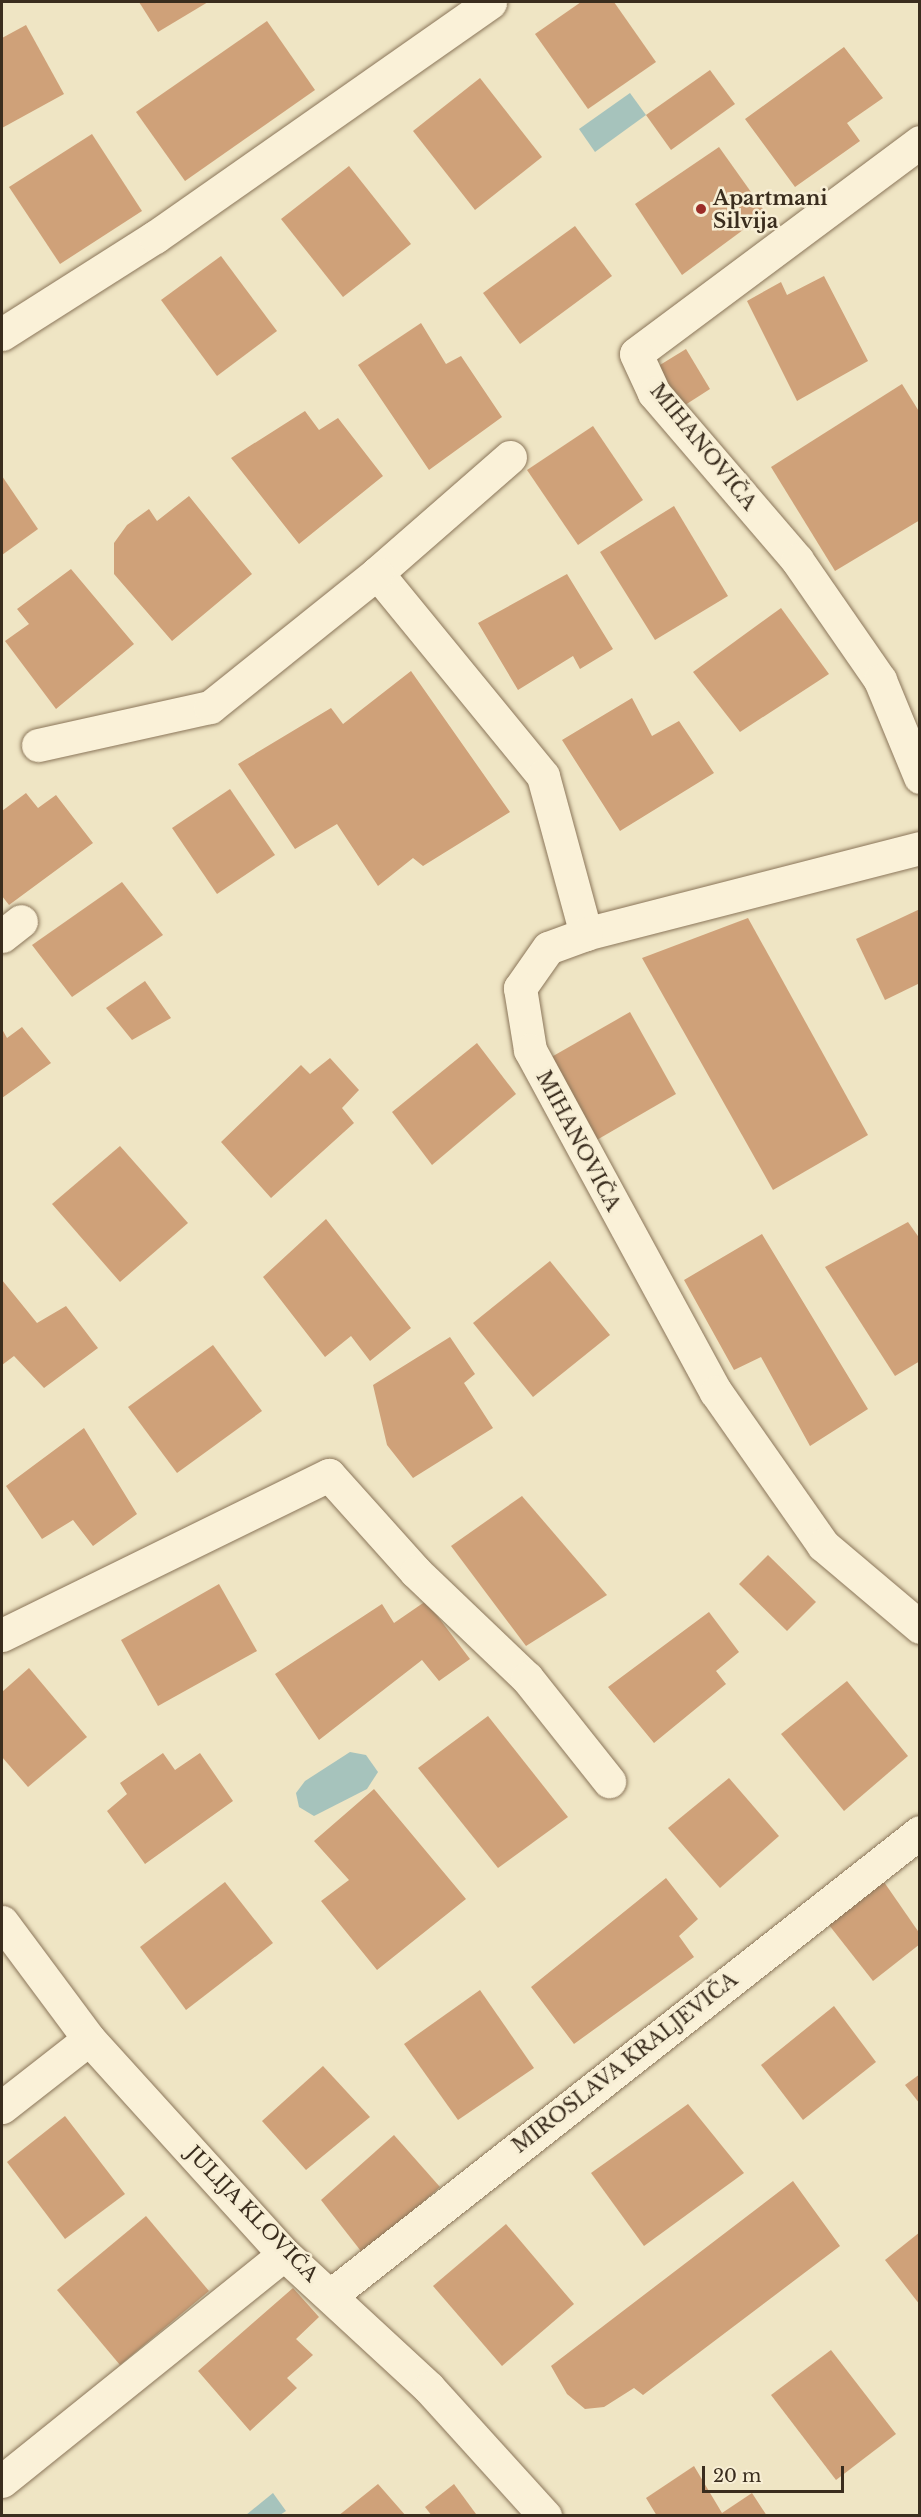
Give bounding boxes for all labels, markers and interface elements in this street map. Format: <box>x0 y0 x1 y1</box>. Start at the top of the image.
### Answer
place label: Apartmani Silvija <box>713 186 828 233</box>
marker: Apartmani Silvija <box>694 202 708 216</box>
street label: MIHANOVIČA <box>645 379 761 515</box>
street label: MIHANOVIČA <box>531 1067 625 1215</box>
street label: MIROSLAVA KRALJEVIČA <box>507 1967 743 2159</box>
street label: JULIJA KLOVIĆA <box>181 2141 323 2287</box>
scale bar <box>705 2454 848 2492</box>
text: 20 m <box>713 2465 761 2487</box>

